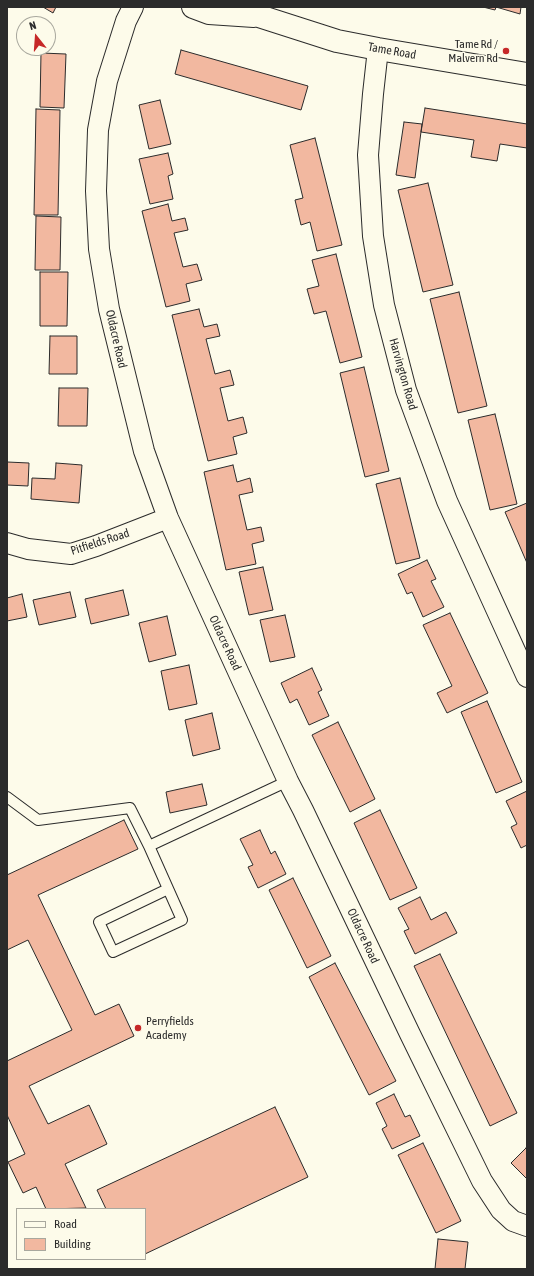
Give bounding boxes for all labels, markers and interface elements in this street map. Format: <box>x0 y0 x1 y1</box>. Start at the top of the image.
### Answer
north arrow <box>16 16 56 56</box>
text: N <box>28 19 38 32</box>
place label: Tame Rd / Malvern Rd <box>448 37 498 65</box>
street label: Tame Road <box>367 40 417 62</box>
marker: Tame Rd / Malvern Rd <box>501 46 511 56</box>
street label: Oldacre Road <box>102 308 130 370</box>
street label: Harvington Road <box>386 336 420 412</box>
street label: Pitfields Road <box>69 526 131 558</box>
street label: Oldacre Road <box>206 613 244 673</box>
street label: Oldacre Road <box>344 906 382 966</box>
place label: Perryfields Academy <box>146 1014 194 1042</box>
marker: Perryfields Academy <box>133 1023 143 1033</box>
legend <box>16 1208 146 1260</box>
text: Road <box>54 1217 77 1231</box>
text: Building <box>54 1237 91 1251</box>

